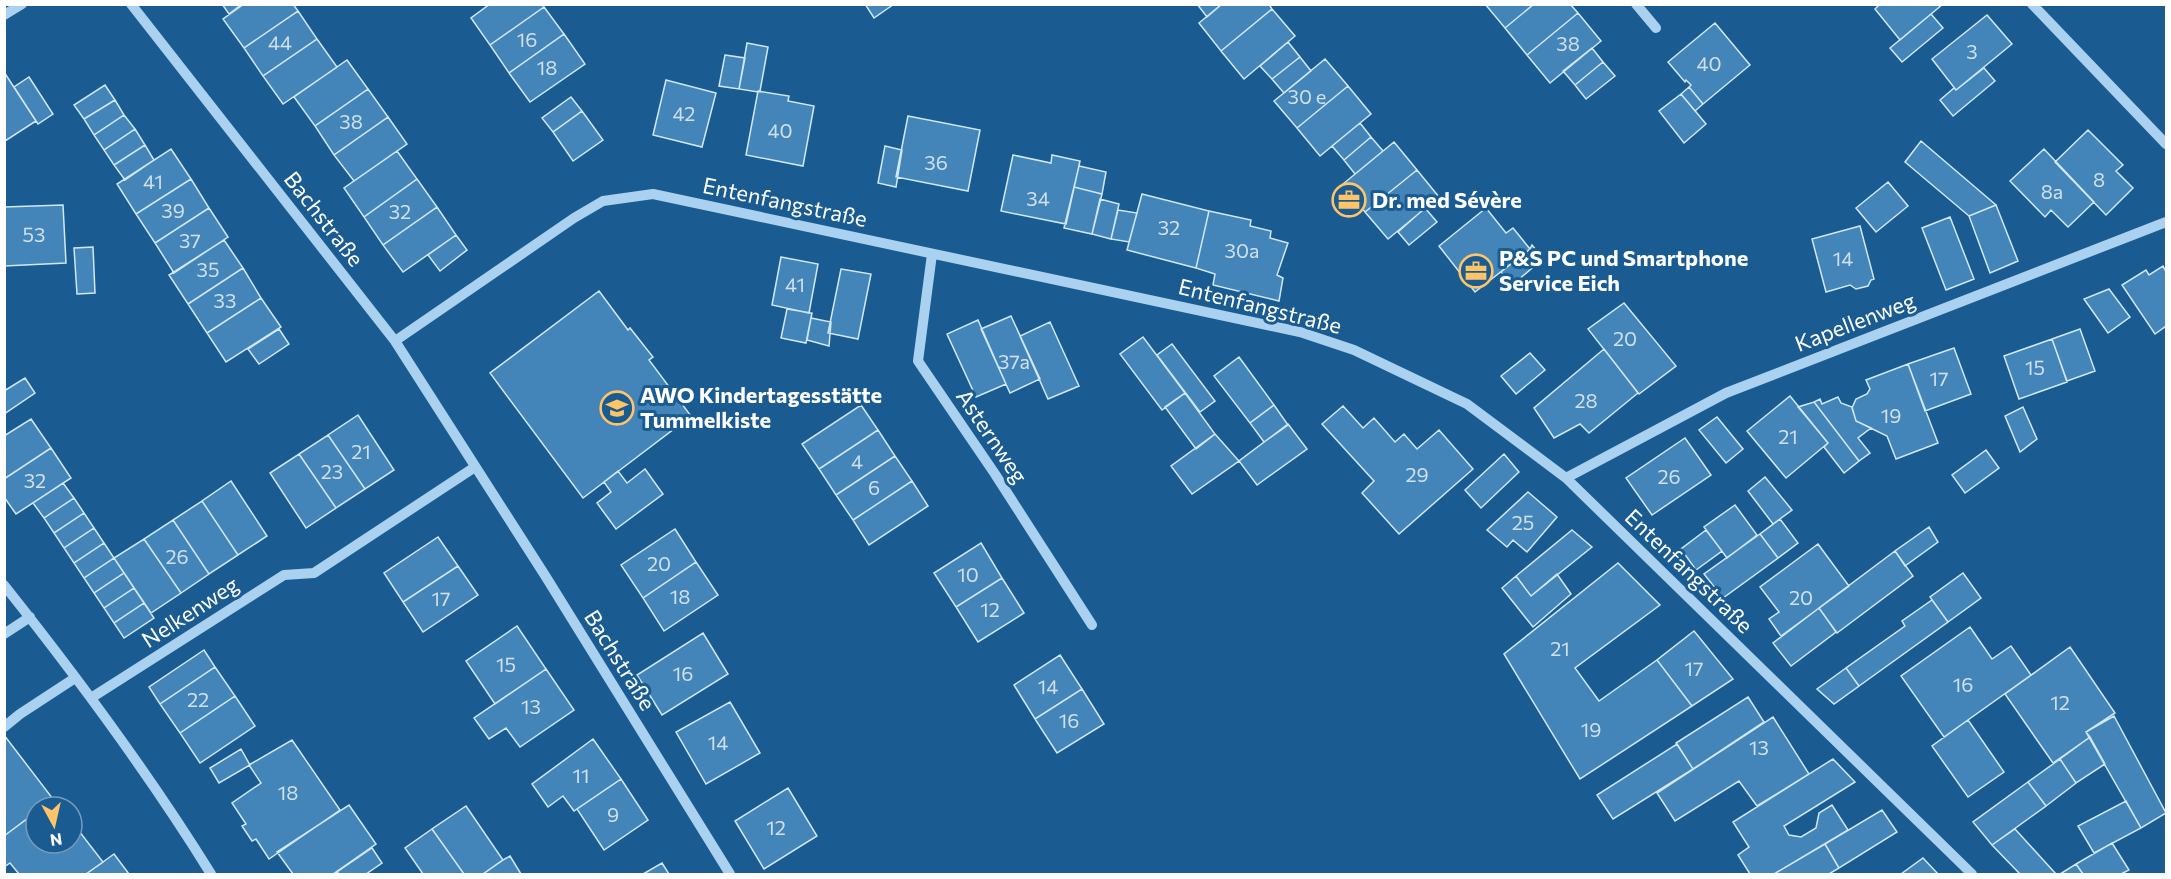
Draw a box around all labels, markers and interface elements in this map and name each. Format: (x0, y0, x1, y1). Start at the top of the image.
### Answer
house number: 16 (517, 27, 537, 51)
house number: 44 (268, 30, 292, 54)
house number: 38 (1556, 31, 1580, 55)
house number: 3 (1966, 39, 1978, 63)
house number: 40 (1696, 51, 1722, 75)
house number: 18 (537, 55, 557, 79)
house number: 30 e (1288, 84, 1326, 108)
house number: 42 (673, 101, 695, 125)
house number: 38 (339, 109, 363, 133)
house number: 40 (767, 118, 793, 142)
house number: 36 (924, 150, 948, 174)
street label: Bachstraße (279, 166, 370, 272)
house number: 8 (2093, 167, 2105, 191)
house number: 41 (143, 169, 163, 193)
street label: Entenfangstraße (701, 171, 870, 232)
house number: 8a (2041, 179, 2063, 203)
office icon: Dr. med Sévère (1331, 182, 1367, 218)
house number: 34 (1026, 186, 1050, 210)
place label: Dr. med Sévère (1372, 186, 1522, 213)
house number: 39 (161, 198, 185, 222)
house number: 32 (389, 199, 411, 223)
house number: 32 (1158, 215, 1180, 239)
house number: 53 (23, 222, 45, 246)
house number: 37 (179, 228, 201, 252)
house number: 30a (1225, 238, 1259, 262)
place label: P&S PC und Smartphone Service Eich (1499, 244, 1748, 296)
house number: 14 (1833, 246, 1853, 270)
office icon: P&S PC und Smartphone Service Eich (1458, 253, 1494, 289)
house number: 35 (197, 257, 219, 281)
house number: 41 (785, 272, 805, 296)
street label: Entenfangstraße (1176, 272, 1345, 339)
street label: Kapellenweg (1791, 286, 1919, 357)
house number: 33 (214, 288, 236, 312)
house number: 20 (1613, 326, 1637, 350)
house number: 37a (998, 349, 1030, 373)
house number: 15 (2025, 355, 2045, 379)
house number: 17 (1929, 366, 1949, 390)
place label: AWO Kindertagesstätte Tummelkiste (640, 381, 882, 433)
street label: Asternweg (951, 384, 1034, 488)
house number: 28 (1574, 388, 1598, 412)
school or university icon: AWO Kindertagesstätte Tummelkiste (599, 390, 635, 426)
house number: 19 (1881, 403, 1901, 427)
house number: 21 (1778, 424, 1798, 448)
house number: 21 (351, 439, 371, 463)
house number: 4 (851, 449, 863, 473)
house number: 23 (321, 459, 343, 483)
house number: 29 (1405, 462, 1429, 486)
house number: 26 (1657, 464, 1681, 488)
house number: 32 (24, 468, 46, 492)
house number: 6 (868, 475, 880, 499)
street label: Entenfangstraße (1620, 503, 1759, 638)
house number: 25 (1512, 510, 1534, 534)
house number: 26 (165, 544, 189, 568)
house number: 20 (647, 551, 671, 575)
house number: 10 (957, 562, 979, 586)
street label: Nelkenweg (136, 570, 243, 653)
house number: 18 (670, 584, 690, 608)
house number: 20 (1789, 585, 1813, 609)
house number: 17 (431, 586, 451, 610)
house number: 12 (980, 597, 1000, 621)
street label: Bachstraße (579, 605, 662, 715)
house number: 21 (1550, 636, 1570, 660)
house number: 15 (496, 652, 516, 676)
house number: 17 (1684, 656, 1704, 680)
house number: 16 (673, 661, 693, 685)
house number: 16 (1953, 672, 1973, 696)
house number: 14 (1038, 674, 1058, 698)
house number: 22 (187, 687, 209, 711)
house number: 12 (2050, 690, 2070, 714)
house number: 13 (521, 694, 541, 718)
house number: 16 (1059, 708, 1079, 732)
house number: 19 (1581, 717, 1601, 741)
house number: 14 (708, 730, 728, 754)
house number: 13 (1749, 735, 1769, 759)
house number: 11 (572, 763, 590, 787)
house number: 18 (278, 780, 298, 804)
north arrow (24, 795, 84, 855)
house number: 9 (607, 802, 619, 826)
house number: 12 (766, 815, 786, 839)
text: N (49, 830, 63, 851)

